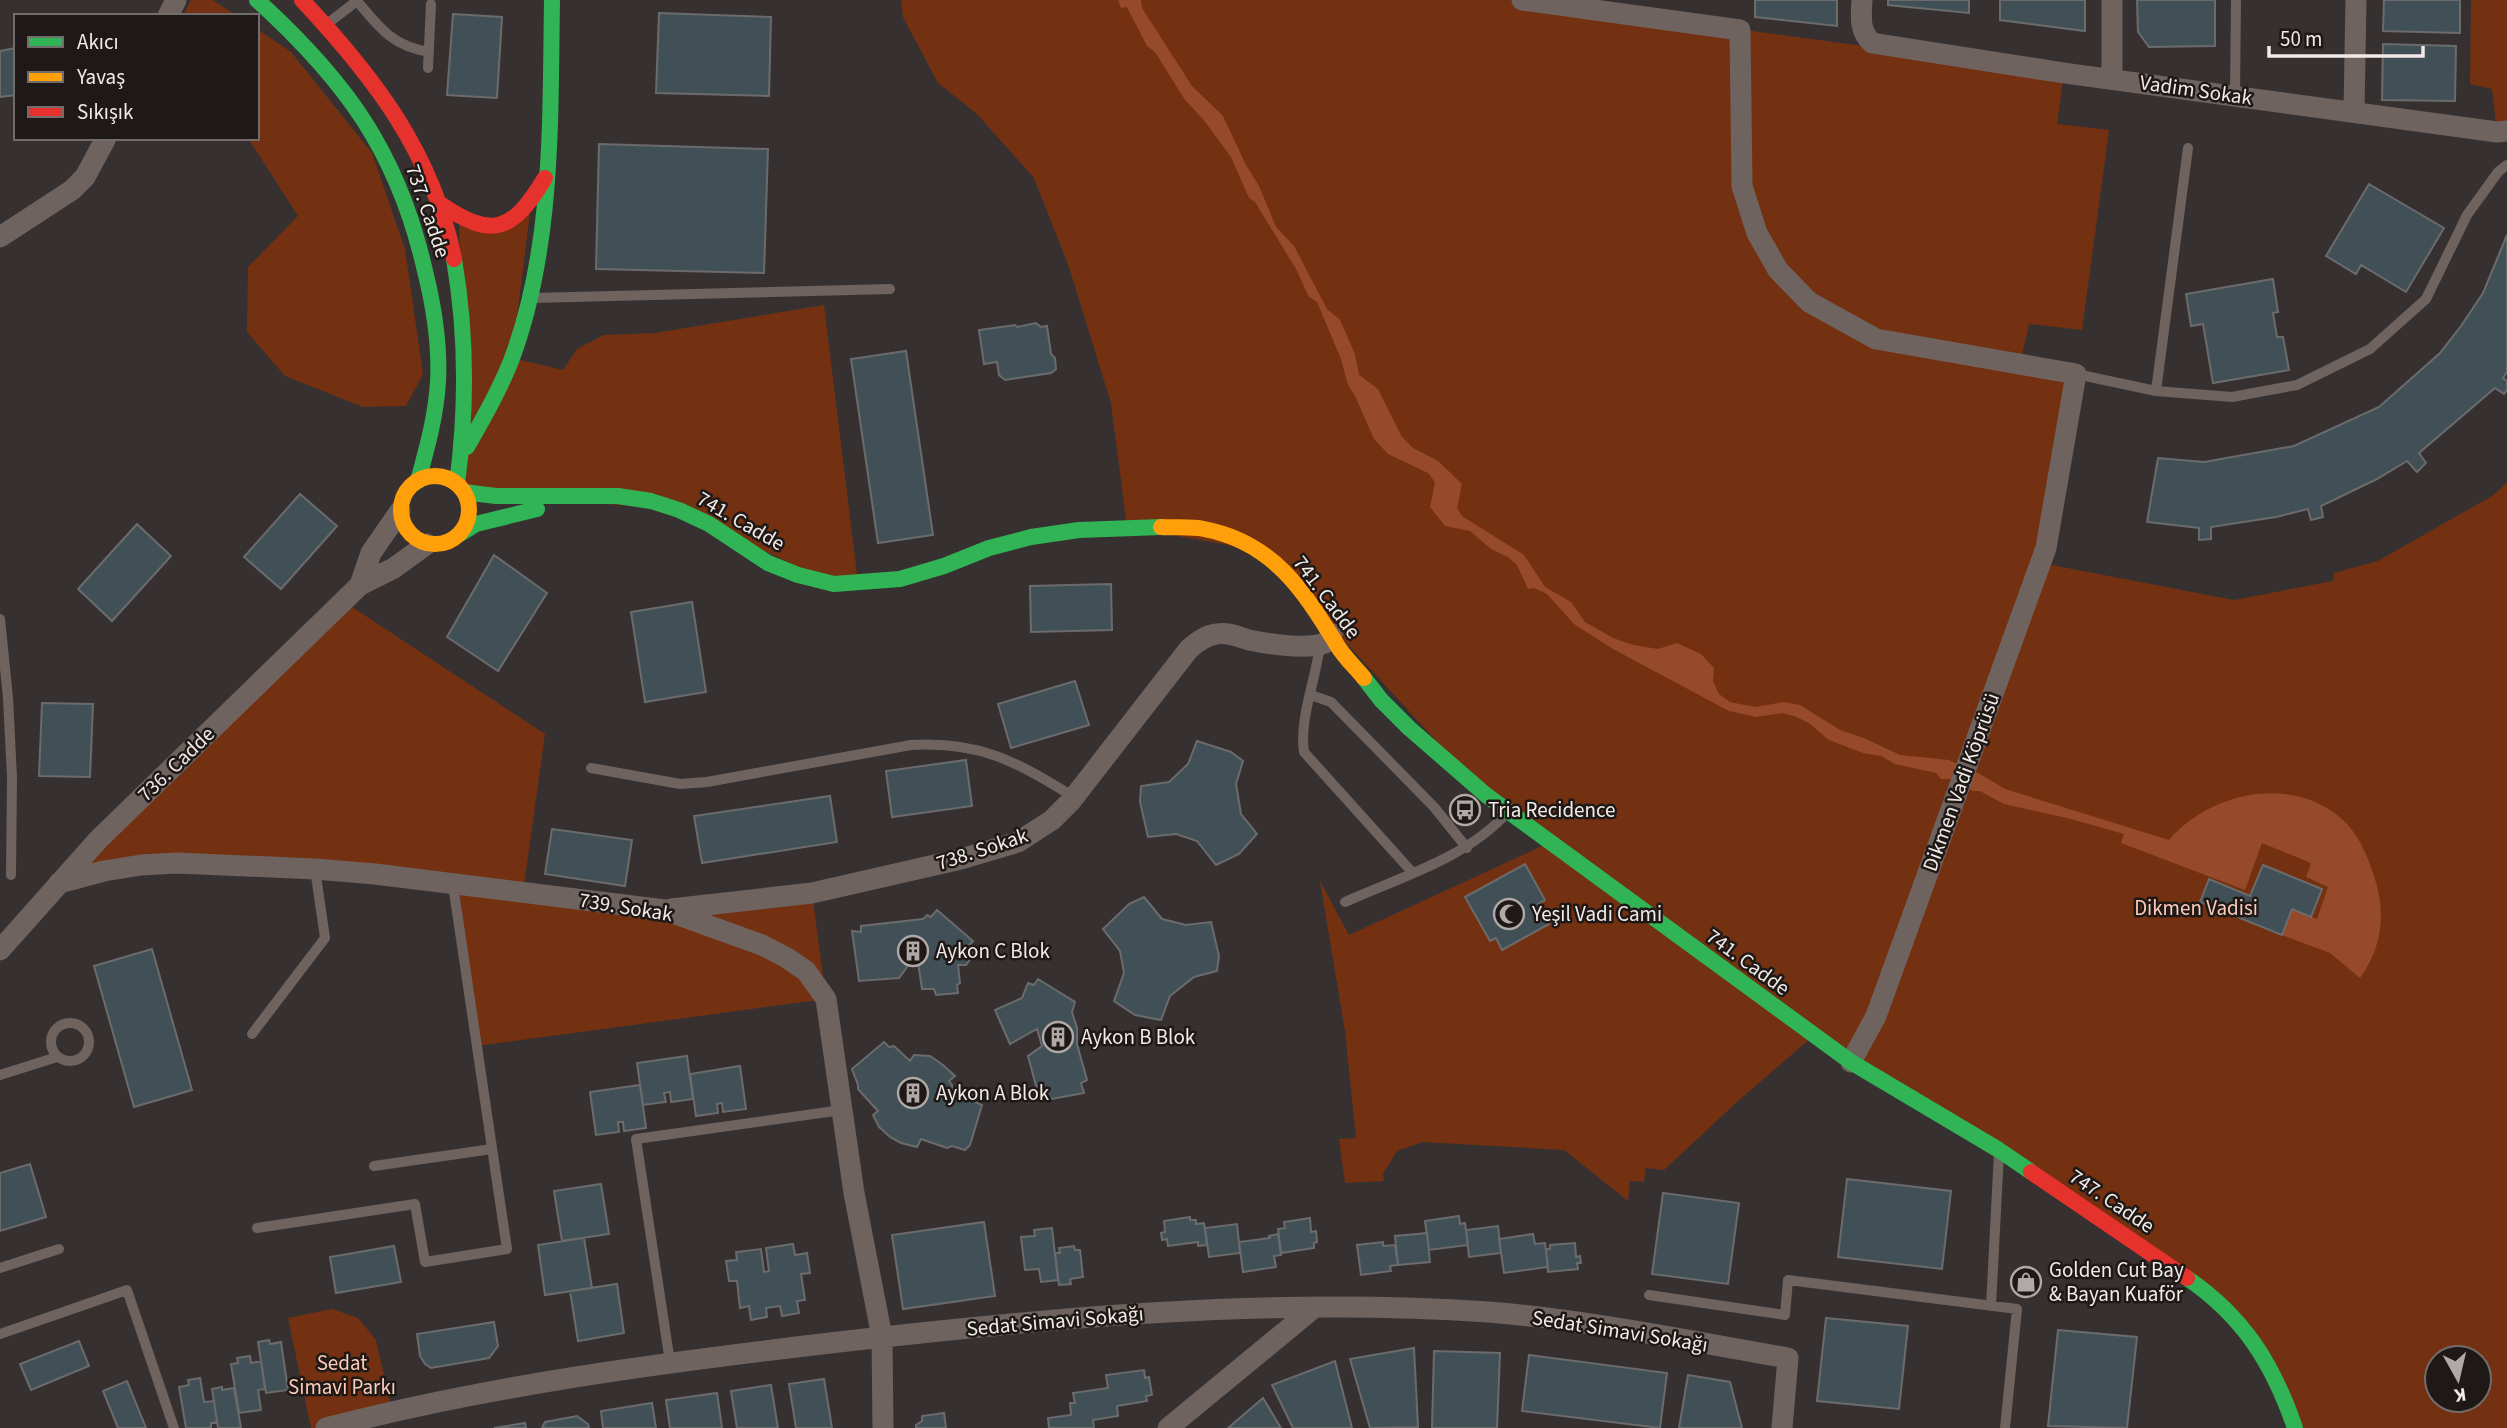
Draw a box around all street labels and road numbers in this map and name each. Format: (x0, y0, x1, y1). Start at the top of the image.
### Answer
street label: Vadim Sokak (2138, 67, 2255, 113)
street label: 737. Cadde (398, 160, 458, 262)
street label: 741. Cadde (691, 484, 791, 558)
street label: 741. Cadde (1286, 549, 1368, 645)
street label: Dikmen Vadi Köprüsü (1915, 689, 2007, 875)
street label: 736. Cadde (131, 720, 221, 808)
street label: 738. Sokak (932, 820, 1032, 878)
street label: 739. Sokak (577, 885, 676, 929)
street label: 741. Cadde (1700, 921, 1796, 1003)
street label: 747. Cadde (2063, 1161, 2161, 1241)
street label: Sedat Simavi Sokağı (965, 1298, 1145, 1344)
street label: Sedat Simavi Sokağı (1530, 1302, 1710, 1360)

